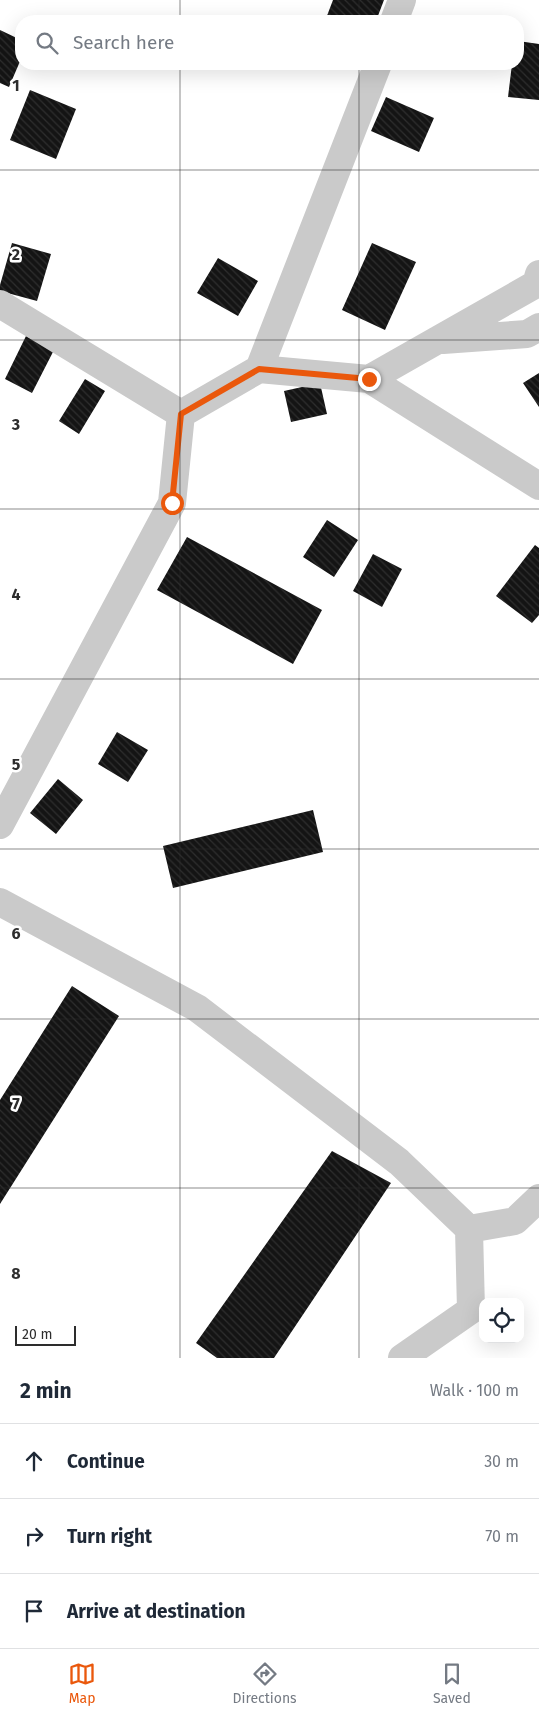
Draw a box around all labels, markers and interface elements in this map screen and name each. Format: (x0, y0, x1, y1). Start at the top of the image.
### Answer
search box (15, 15, 524, 70)
icon: search (33, 29, 61, 57)
text: Search here (73, 31, 174, 54)
text: 1 (12, 76, 20, 95)
text: 2 (12, 245, 20, 264)
route end (358, 368, 381, 391)
text: 3 (11, 415, 20, 434)
route start (161, 492, 184, 515)
text: 4 (11, 585, 21, 604)
text: 5 (12, 755, 21, 774)
text: 6 (11, 924, 21, 943)
text: 7 (12, 1094, 20, 1113)
text: 8 (11, 1264, 21, 1283)
map controls (479, 1298, 524, 1343)
button: locate (479, 1298, 524, 1343)
scale bar (15, 1323, 76, 1346)
text: 20 m (22, 1326, 52, 1343)
text: 2 min (20, 1378, 72, 1404)
text: Walk · 100 m (430, 1381, 519, 1400)
icon: ahead (20, 1447, 48, 1475)
text: Continue (67, 1450, 145, 1473)
text: 30 m (484, 1452, 519, 1471)
icon: right (20, 1522, 48, 1550)
text: Turn right (67, 1525, 152, 1548)
text: 70 m (485, 1527, 519, 1546)
icon: arrive (20, 1597, 48, 1625)
text: Arrive at destination (67, 1600, 246, 1623)
tab: Map (68, 1660, 96, 1707)
tab: Directions (232, 1660, 297, 1707)
tab: Saved (433, 1660, 471, 1707)

